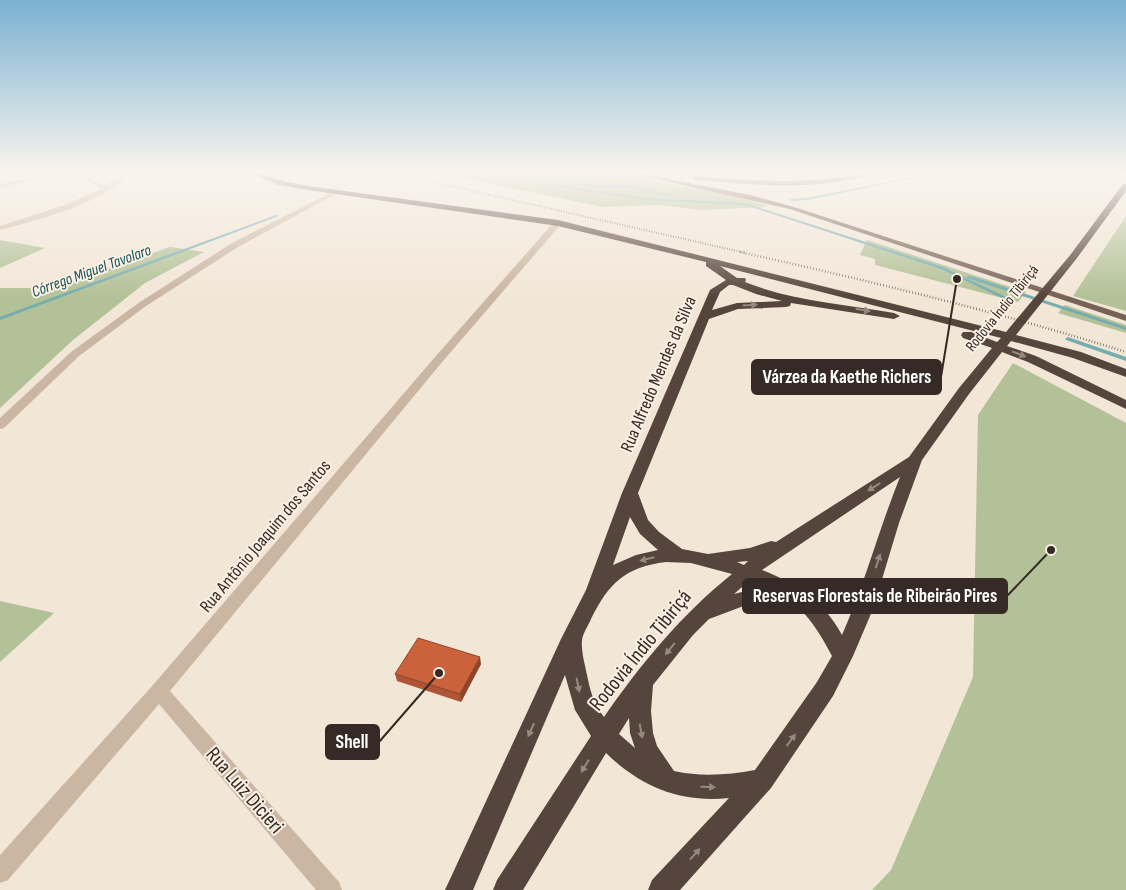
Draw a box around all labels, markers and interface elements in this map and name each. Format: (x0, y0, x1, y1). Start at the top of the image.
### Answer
water label: Córrego Miguel Tavolaro (29, 241, 154, 302)
street label: Rodovia Índio Tibiriçá (962, 261, 1043, 355)
street label: Rua Alfredo Mendes da Silva (616, 293, 701, 455)
one-way arrow (742, 301, 758, 309)
one-way arrow (855, 307, 871, 315)
one-way arrow (1012, 350, 1026, 358)
callout: Várzea da Kaethe Richers (752, 360, 941, 394)
text: Várzea da Kaethe Richers (763, 366, 931, 389)
street label: Rua Antônio Joaquim dos Santos (195, 456, 335, 617)
one-way arrow (868, 482, 881, 492)
one-way arrow (874, 553, 882, 568)
one-way arrow (640, 556, 655, 564)
callout: Reservas Florestais de Ribeirão Pires (743, 579, 1007, 613)
street label: Rodovia Índio Tibiriçá (584, 585, 697, 716)
text: Reservas Florestais de Ribeirão Pires (753, 585, 997, 608)
one-way arrow (664, 643, 675, 656)
one-way arrow (574, 678, 582, 694)
one-way arrow (526, 723, 534, 737)
one-way arrow (638, 723, 646, 739)
callout: Shell (326, 725, 379, 759)
text: Shell (336, 731, 368, 754)
one-way arrow (786, 733, 796, 747)
street label: Rua Luiz Dicieri (200, 742, 289, 839)
one-way arrow (580, 759, 590, 773)
one-way arrow (700, 783, 716, 791)
one-way arrow (689, 849, 701, 861)

